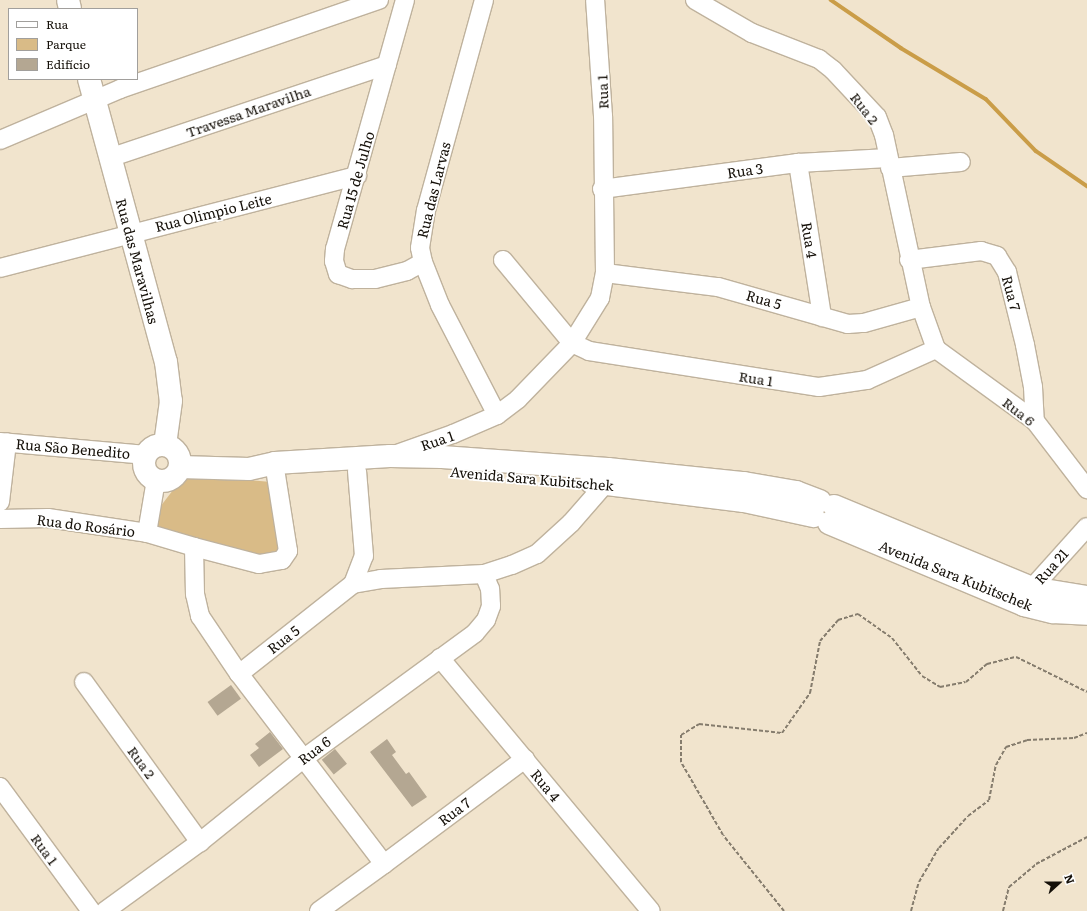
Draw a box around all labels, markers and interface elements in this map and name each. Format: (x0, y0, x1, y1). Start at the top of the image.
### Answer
legend (8, 8, 138, 80)
text: Rua (46, 15, 68, 33)
text: Parque (46, 35, 86, 53)
text: Edifício (46, 55, 90, 73)
street label: Rua 1 (593, 74, 611, 110)
street label: Travessa Maravilha (183, 82, 313, 140)
street label: Rua 2 (847, 89, 883, 127)
street label: Rua 15 de Julho (333, 129, 377, 231)
street label: Rua das Larvas (413, 140, 453, 240)
street label: Rua 3 (726, 159, 764, 181)
street label: Rua Olimpio Leite (153, 189, 273, 235)
street label: Rua das Maravilhas (113, 196, 163, 326)
street label: Rua 4 (799, 221, 821, 259)
street label: Rua 7 (999, 274, 1025, 312)
street label: Rua 5 (744, 286, 784, 312)
street label: Rua 1 (738, 367, 774, 389)
street label: Rua 6 (1000, 393, 1038, 429)
street label: Rua 1 (418, 426, 456, 454)
street label: Rua São Benedito (15, 435, 131, 461)
street label: Avenida Sara Kubitschek (449, 462, 615, 494)
street label: Rua do Rosário (36, 511, 136, 539)
street label: Avenida Sara Kubitschek (877, 536, 1035, 614)
street label: Rua 21 (1031, 545, 1071, 587)
street label: Rua 5 (264, 621, 302, 657)
street label: Rua 6 (294, 732, 334, 768)
street label: Rua 2 (125, 743, 159, 781)
street label: Rua 4 (528, 766, 564, 804)
street label: Rua 7 (435, 794, 473, 828)
street label: Rua 1 (28, 830, 62, 868)
north arrow (1039, 863, 1079, 903)
text: N (1061, 872, 1079, 886)

